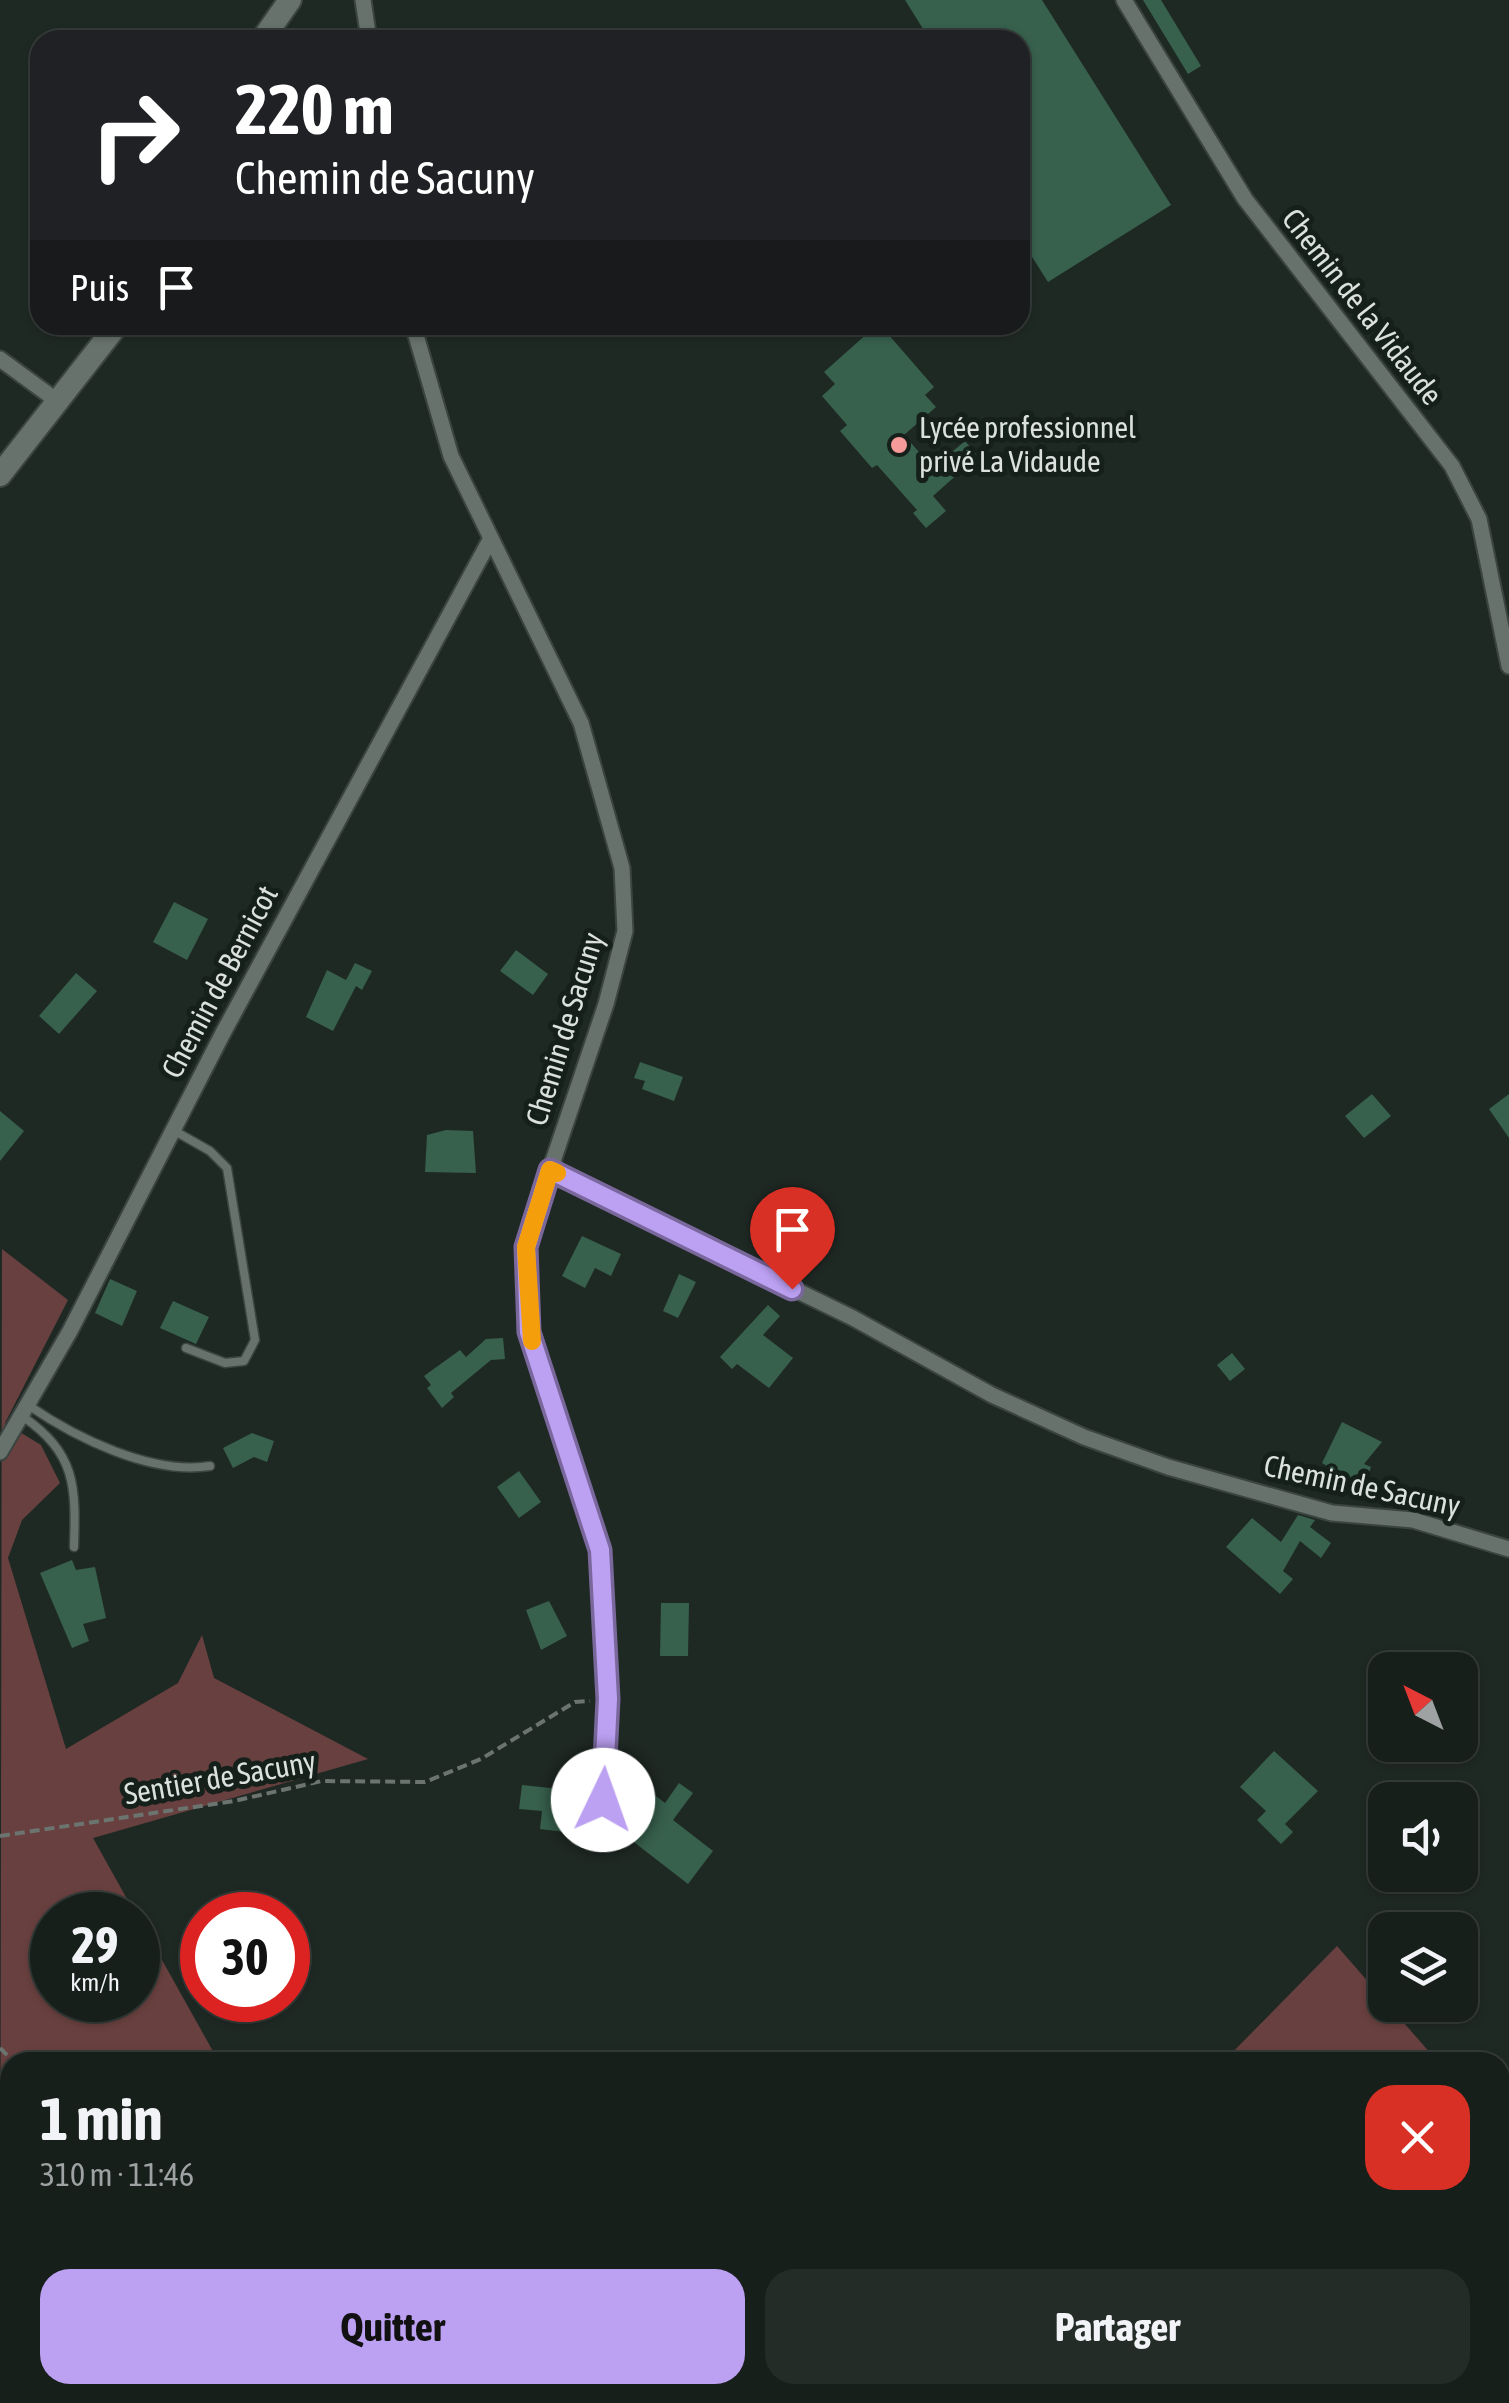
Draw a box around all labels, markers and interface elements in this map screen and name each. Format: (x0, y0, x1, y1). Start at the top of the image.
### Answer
text: 220 m (235, 69, 394, 149)
icon: right (70, 70, 200, 200)
text: Chemin de Sacuny (235, 152, 535, 204)
street label: Chemin de la Vidaude (1276, 202, 1450, 411)
icon: arrive (149, 260, 204, 315)
text: Puis (70, 266, 129, 309)
place label: Lycée professionnel privé La Vidaude (919, 410, 1136, 478)
marker: Lycée professionnel privé La Vidaude (888, 434, 910, 456)
street label: Chemin de Bernicot (154, 880, 284, 1083)
street label: Chemin de Sacuny (519, 928, 610, 1129)
pin (750, 1187, 835, 1290)
icon: arrive (765, 1202, 820, 1257)
street label: Chemin de Sacuny (1261, 1448, 1463, 1522)
north arrow (1368, 1652, 1478, 1762)
map controls (1368, 1652, 1478, 2022)
street label: Sentier de Sacuny (121, 1743, 318, 1811)
position arrow (551, 1748, 655, 1852)
button: sound (1368, 1782, 1478, 1892)
speed limit sign: 30 (180, 1892, 310, 2022)
button: layers (1368, 1912, 1478, 2022)
text: 29 (71, 1916, 118, 1974)
text: km/h (70, 1968, 120, 1996)
text: 1 min (40, 2084, 163, 2153)
button: close (1365, 2085, 1470, 2190)
text: 310 m · 11:46 (40, 2156, 194, 2193)
button: Quitter (40, 2269, 745, 2384)
button: Partager (765, 2269, 1470, 2384)

